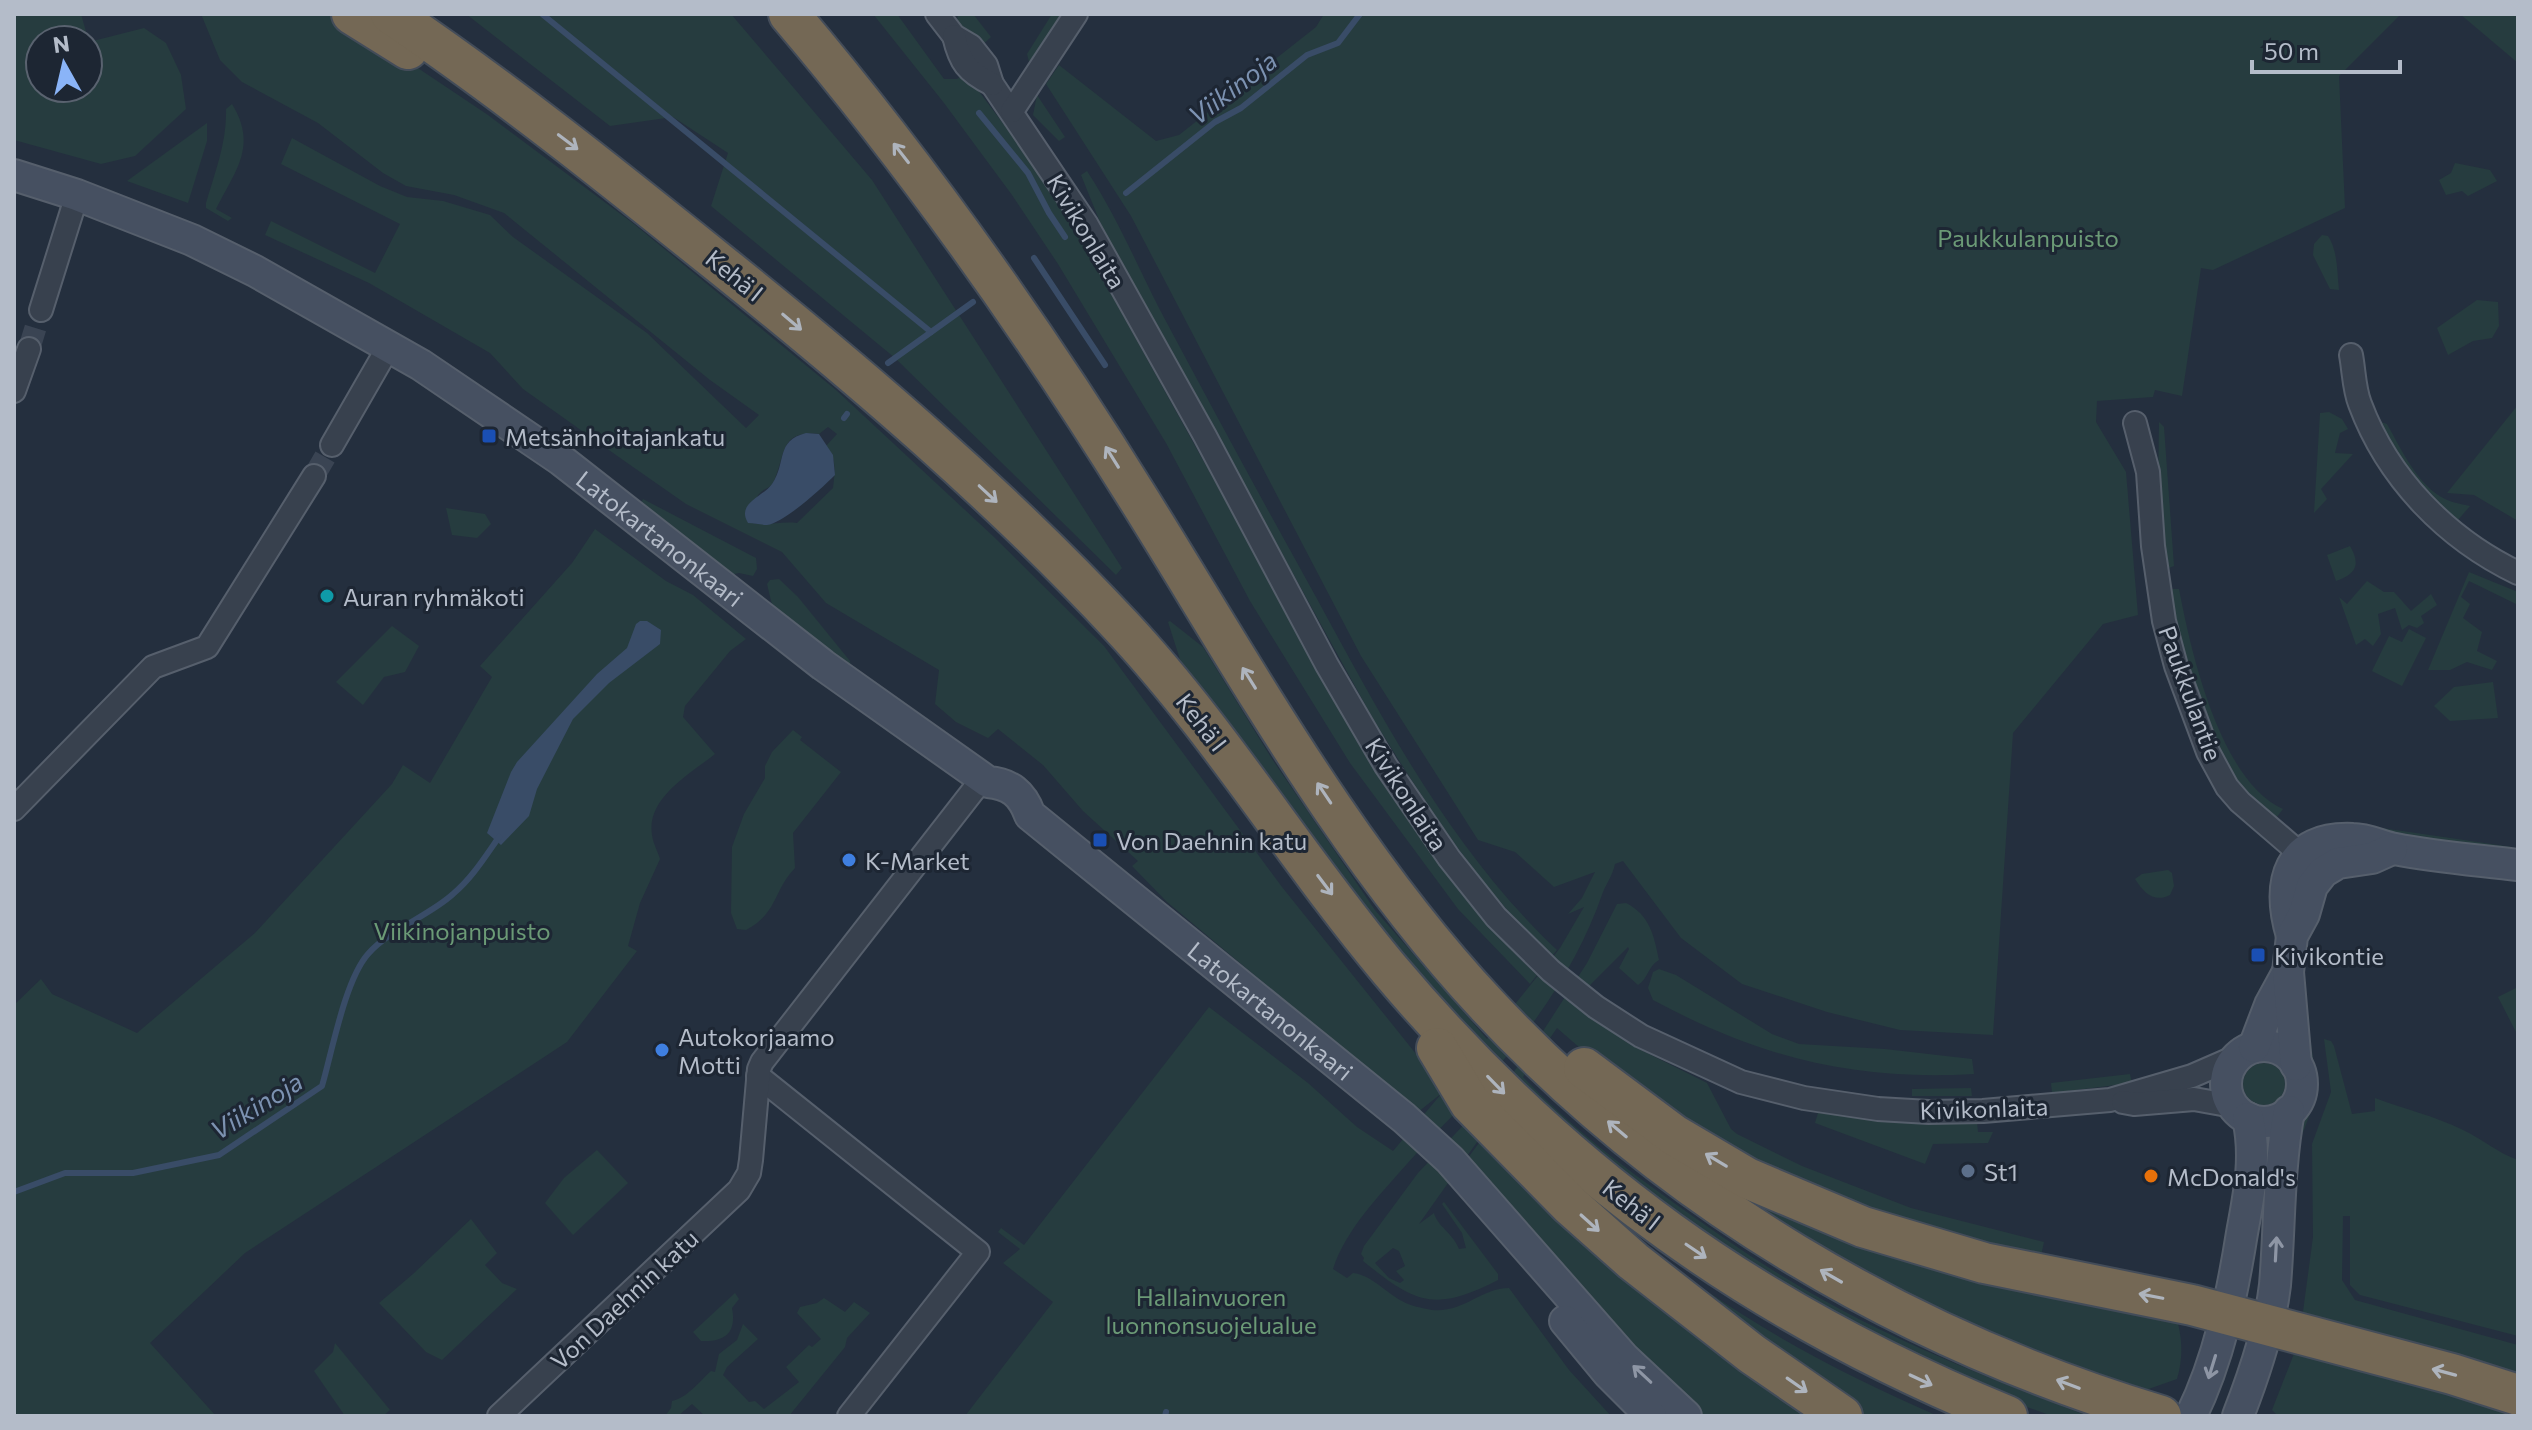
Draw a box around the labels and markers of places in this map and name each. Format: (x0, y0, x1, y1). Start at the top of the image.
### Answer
place label: Metsänhoitajankatu (505, 422, 725, 451)
marker: Metsänhoitajankatu (480, 427, 498, 445)
place label: Auran ryhmäkoti (343, 582, 525, 611)
marker: Auran ryhmäkoti (318, 587, 336, 605)
place label: Von Daehnin katu (1116, 826, 1307, 855)
marker: Von Daehnin katu (1091, 831, 1109, 849)
place label: K-Market (865, 846, 970, 875)
marker: K-Market (840, 851, 858, 869)
place label: Kivikontie (2274, 941, 2384, 970)
marker: Kivikontie (2249, 946, 2267, 964)
place label: Autokorjaamo Motti (678, 1022, 835, 1079)
marker: Autokorjaamo Motti (653, 1041, 671, 1059)
place label: St1 (1984, 1157, 2018, 1186)
marker: St1 (1959, 1162, 1977, 1180)
place label: McDonald's (2167, 1162, 2296, 1191)
marker: McDonald's (2142, 1167, 2160, 1185)

